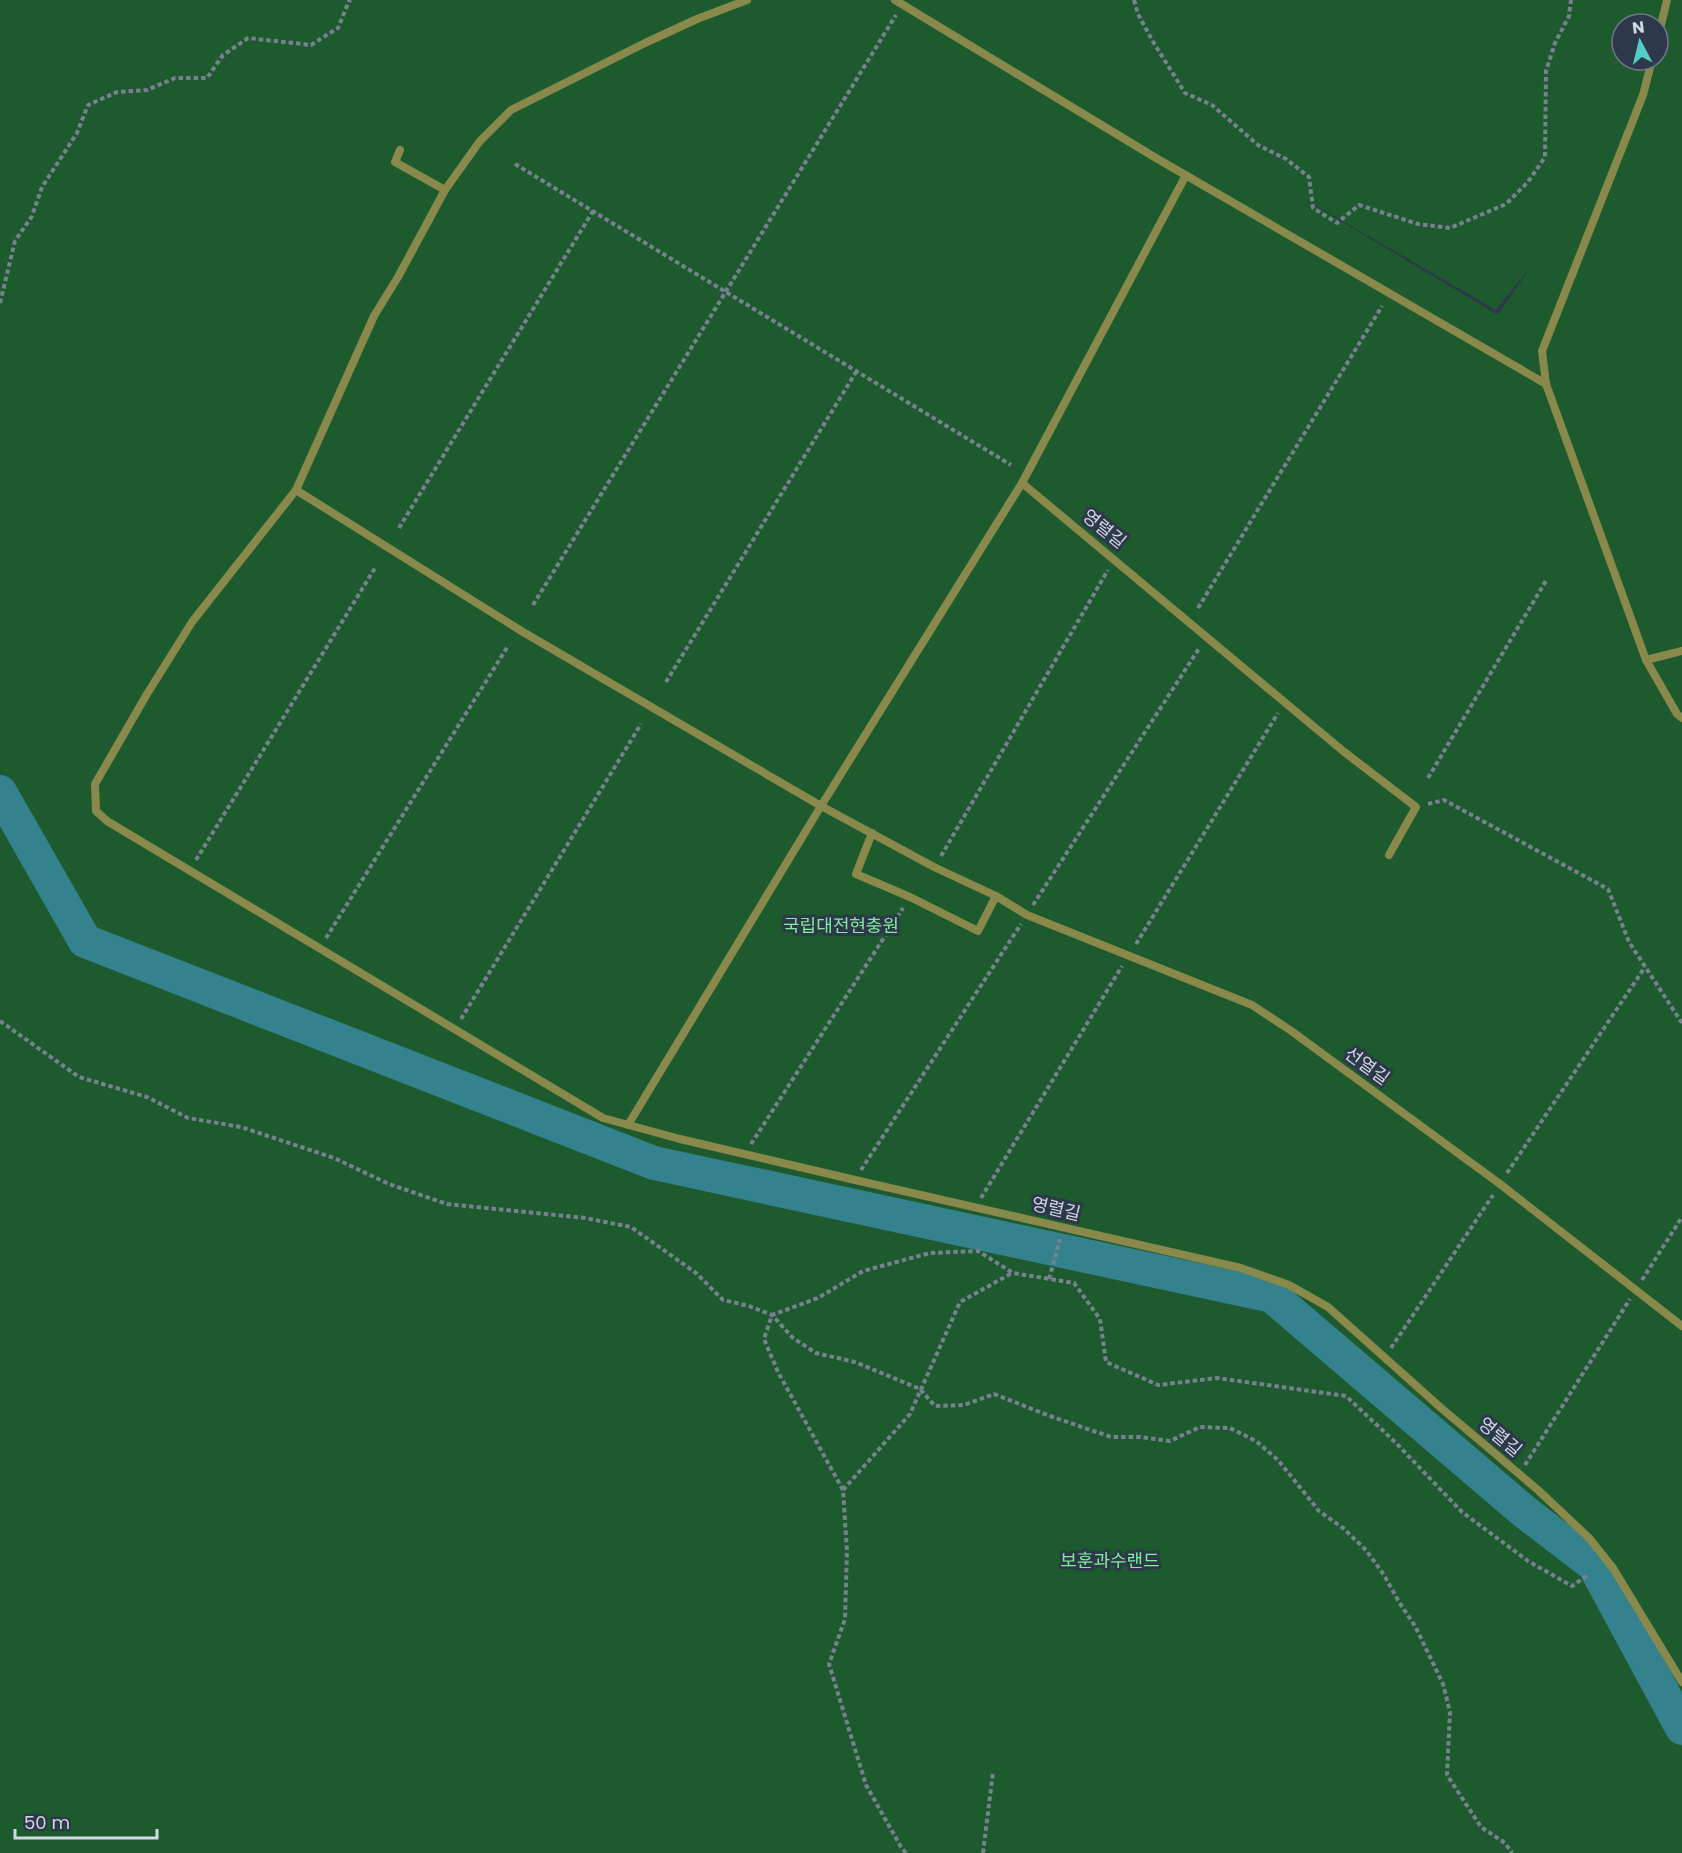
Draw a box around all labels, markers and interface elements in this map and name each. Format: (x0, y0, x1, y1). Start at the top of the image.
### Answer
north arrow (1610, 12, 1670, 72)
text: N (1631, 15, 1646, 40)
street label: 영렬길 (1077, 503, 1131, 554)
park label: 국립대전현충원 (783, 913, 899, 938)
street label: 선열길 (1340, 1041, 1395, 1090)
street label: 영렬길 (1029, 1191, 1083, 1226)
street label: 영렬길 (1473, 1411, 1527, 1462)
park label: 보훈과수랜드 (1060, 1548, 1160, 1573)
scale bar (15, 1802, 158, 1840)
text: 50 m (24, 1810, 70, 1835)

